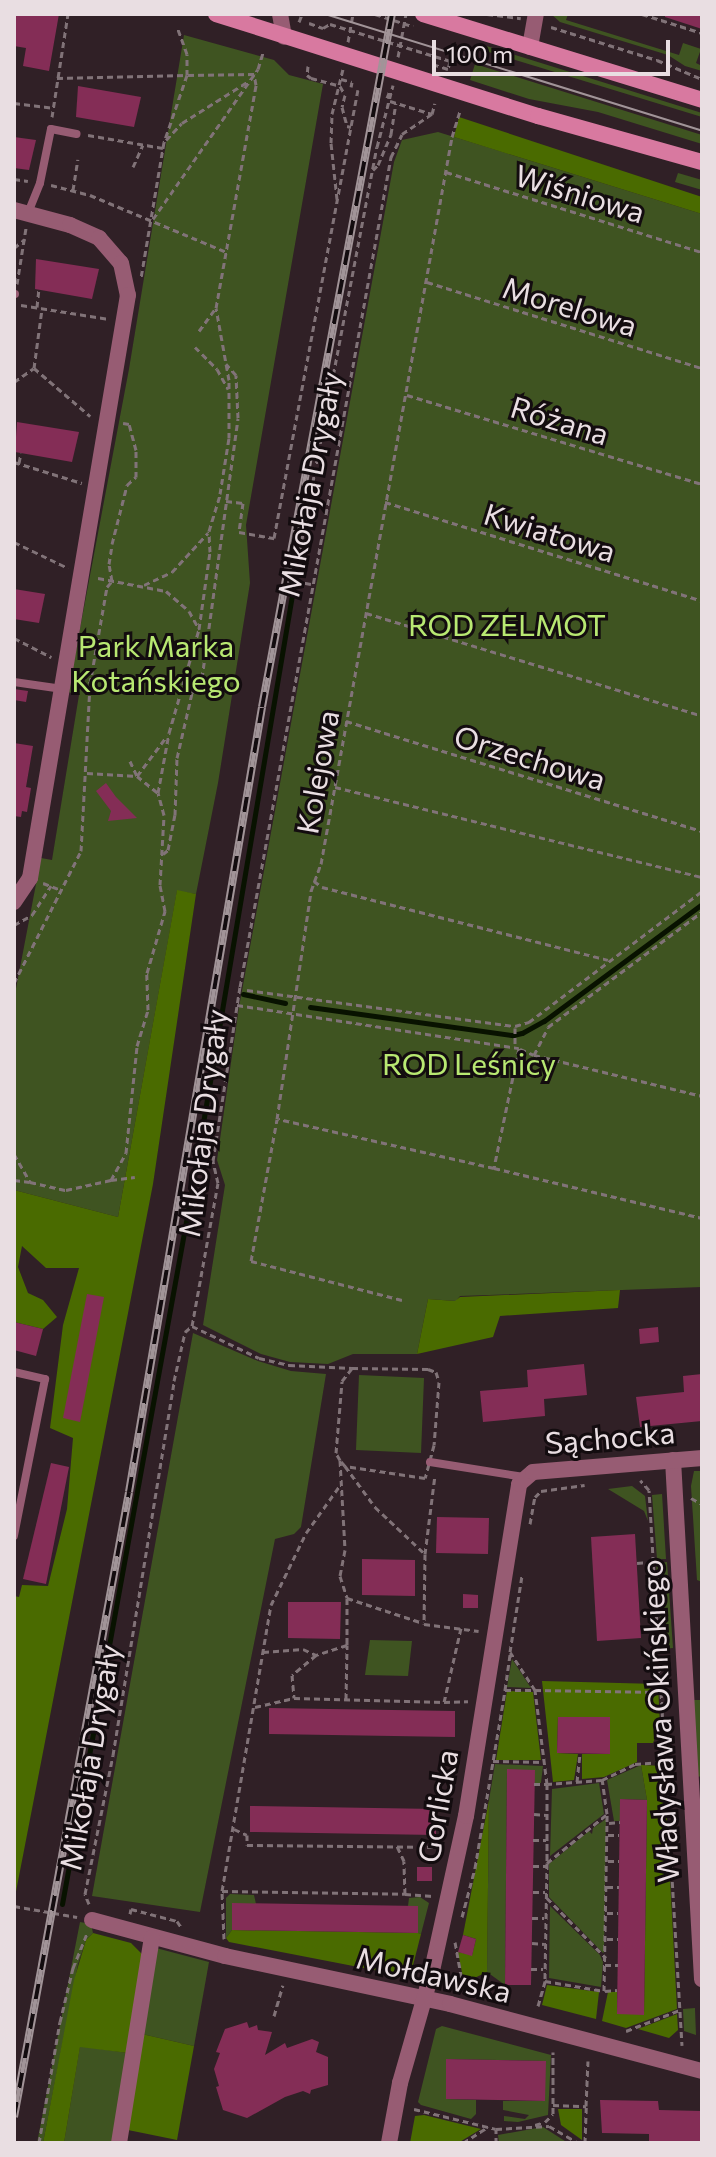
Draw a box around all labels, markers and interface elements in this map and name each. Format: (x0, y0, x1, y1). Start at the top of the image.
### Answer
scale bar (436, 24, 674, 74)
text: 100 m (446, 39, 513, 68)
street label: Wiśniowa (511, 156, 649, 230)
street label: Morelowa (499, 269, 641, 343)
street label: Mikołaja Drygały (269, 368, 349, 600)
street label: Różana (507, 388, 613, 452)
street label: Kwiatowa (480, 495, 620, 569)
park label: ROD ZELMOT (408, 606, 606, 642)
park label: Park Marka Kotańskiego (71, 627, 241, 698)
street label: Kolejowa (288, 707, 346, 837)
street label: Orzechowa (450, 717, 610, 797)
street label: Mikołaja Drygały (170, 1007, 234, 1239)
park label: ROD Leśnicy (382, 1045, 556, 1081)
street label: Sąchocka (544, 1413, 676, 1461)
street label: Władysława Okińskiego (633, 1558, 685, 1884)
street label: Mikołaja Drygały (51, 1641, 127, 1873)
street label: Gorlicka (409, 1747, 465, 1865)
street label: Mołdawska (353, 1939, 515, 2009)

